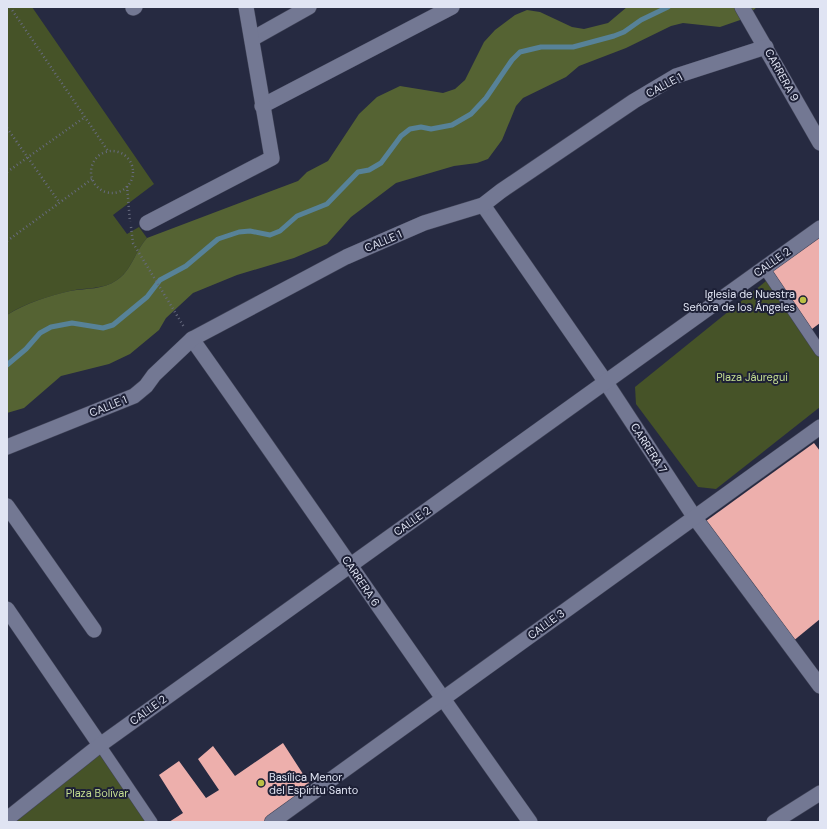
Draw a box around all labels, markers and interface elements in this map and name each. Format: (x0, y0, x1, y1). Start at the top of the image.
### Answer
street label: CARRERA 9 (762, 46, 802, 104)
street label: CALLE 1 (643, 70, 685, 100)
street label: CALLE 1 (362, 227, 404, 255)
street label: CALLE 2 (751, 244, 793, 280)
place label: Iglesia de Nuestra Señora de los Ángeles (683, 287, 795, 314)
marker: Iglesia de Nuestra Señora de los Ángeles (798, 295, 808, 305)
park label: Plaza Jáuregui (716, 370, 788, 384)
street label: CALLE 1 (87, 392, 129, 420)
street label: CARRERA 7 (628, 420, 670, 476)
street label: CALLE 2 (391, 503, 433, 539)
street label: CARRERA 6 (339, 553, 383, 609)
street label: CALLE 3 (525, 606, 567, 642)
street label: CALLE 2 (127, 692, 169, 728)
place label: Basílica Menor del Espíritu Santo (269, 770, 358, 797)
marker: Basílica Menor del Espíritu Santo (256, 778, 266, 788)
park label: Plaza Bolívar (66, 786, 128, 800)

